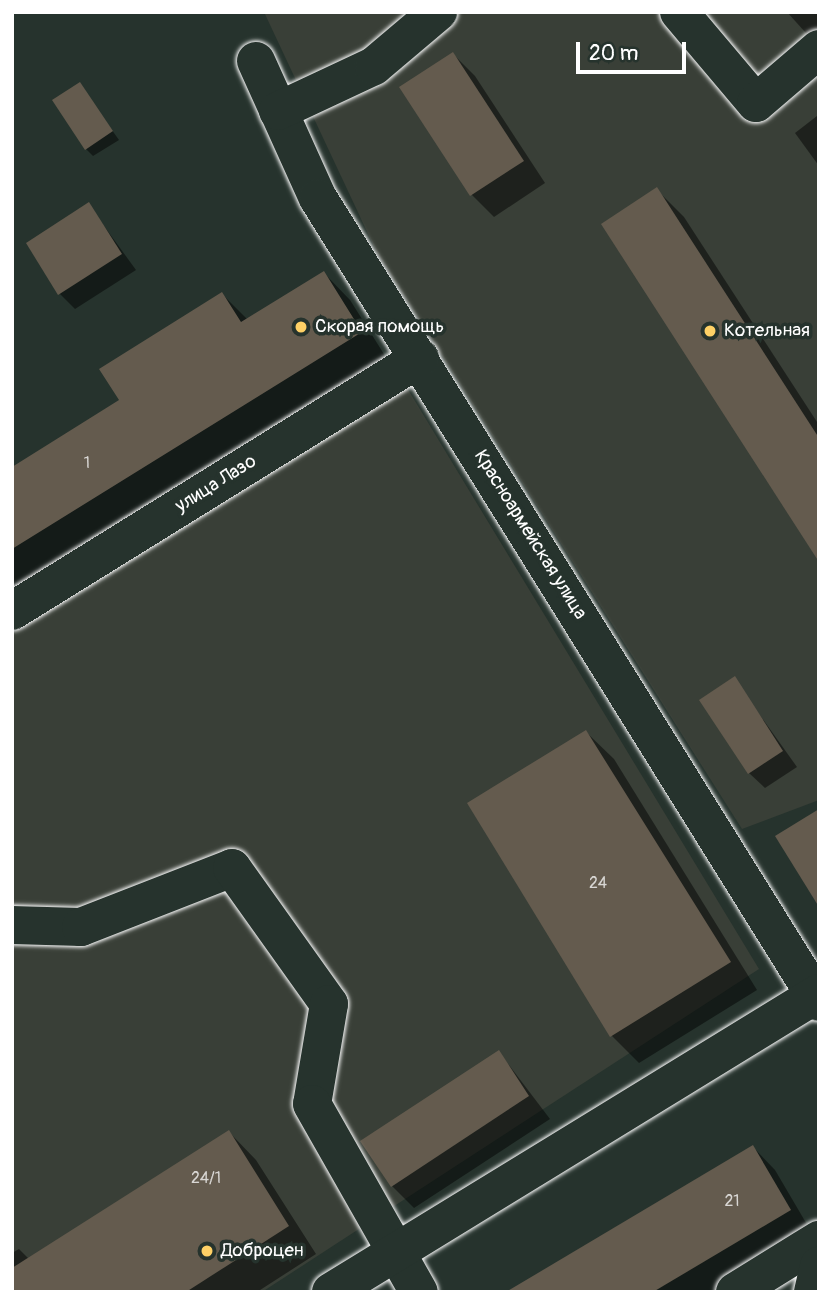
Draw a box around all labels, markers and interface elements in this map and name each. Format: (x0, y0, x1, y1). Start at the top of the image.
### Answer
scale bar (579, 28, 689, 72)
text: 20 m (589, 40, 638, 67)
place label: Скорая помощь (315, 316, 444, 338)
marker: Скорая помощь (293, 319, 309, 335)
place label: Котельная (724, 320, 810, 342)
marker: Котельная (702, 323, 718, 339)
street label: Красноармейская улица (469, 446, 591, 624)
street label: улица Лазо (171, 450, 261, 518)
house number: 1 (84, 453, 90, 473)
house number: 24 (589, 873, 607, 893)
house number: 24/1 (191, 1168, 221, 1188)
house number: 21 (724, 1191, 740, 1211)
place label: Доброцен (221, 1240, 303, 1262)
marker: Доброцен (199, 1243, 215, 1259)

